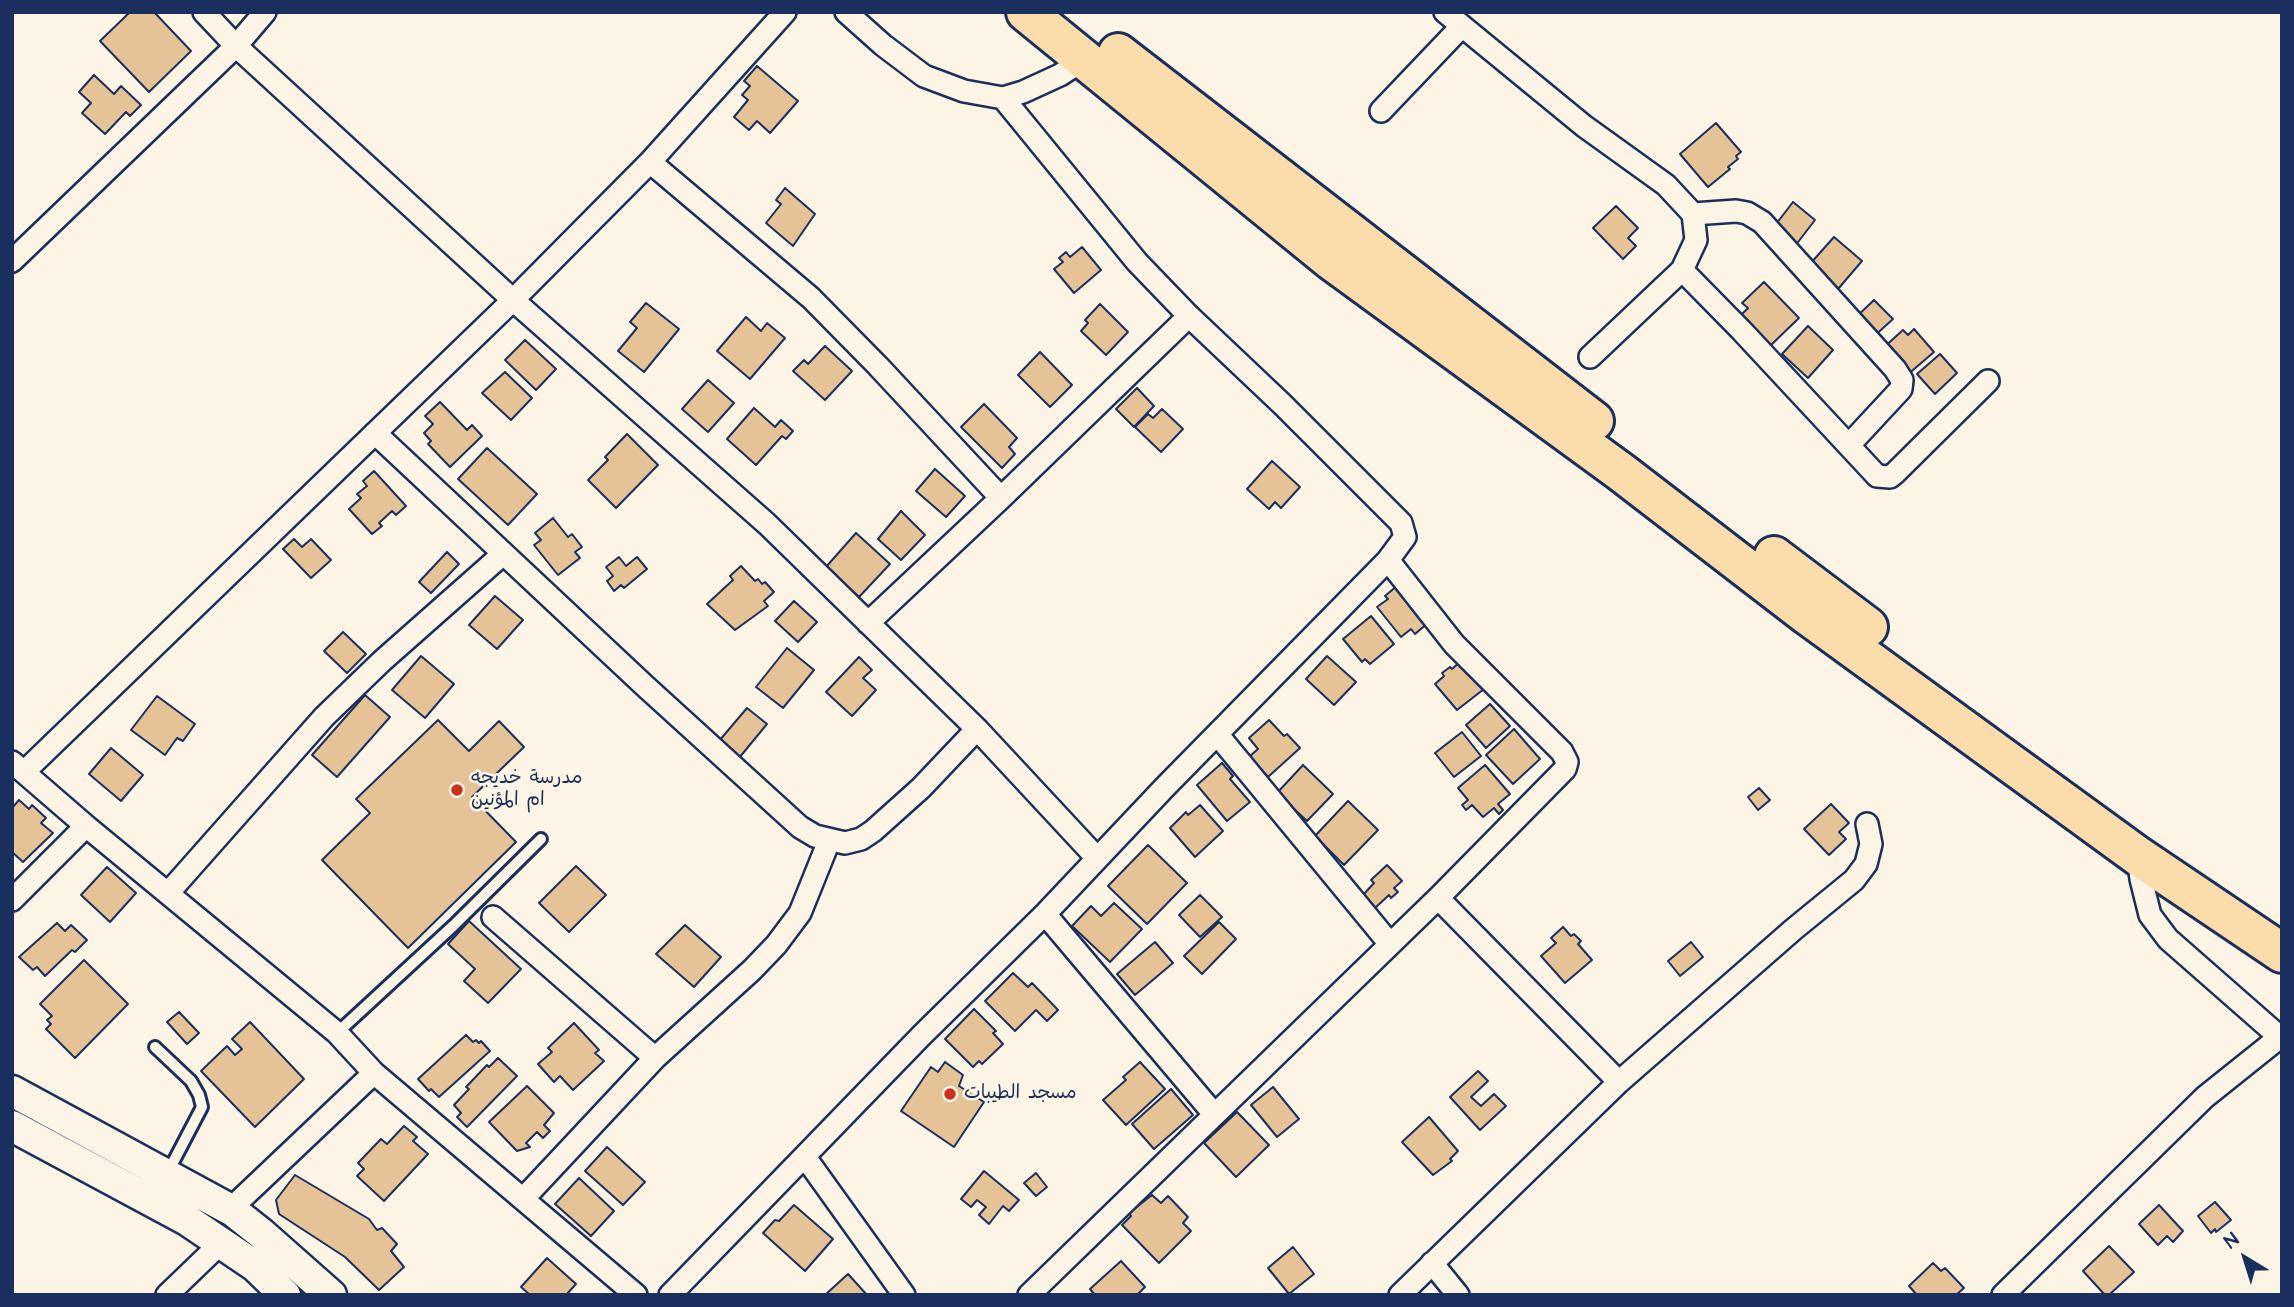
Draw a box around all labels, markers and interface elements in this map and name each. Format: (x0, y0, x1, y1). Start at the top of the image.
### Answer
place label: مدرسة خديجه ام المؤنين (471, 768, 582, 812)
marker: مدرسة خديجه ام المؤنين (449, 782, 465, 798)
place label: مسجد الطيبات (964, 1083, 1077, 1105)
marker: مسجد الطيبات (942, 1086, 958, 1102)
north arrow (2210, 1223, 2280, 1293)
text: N (2219, 1227, 2245, 1255)

